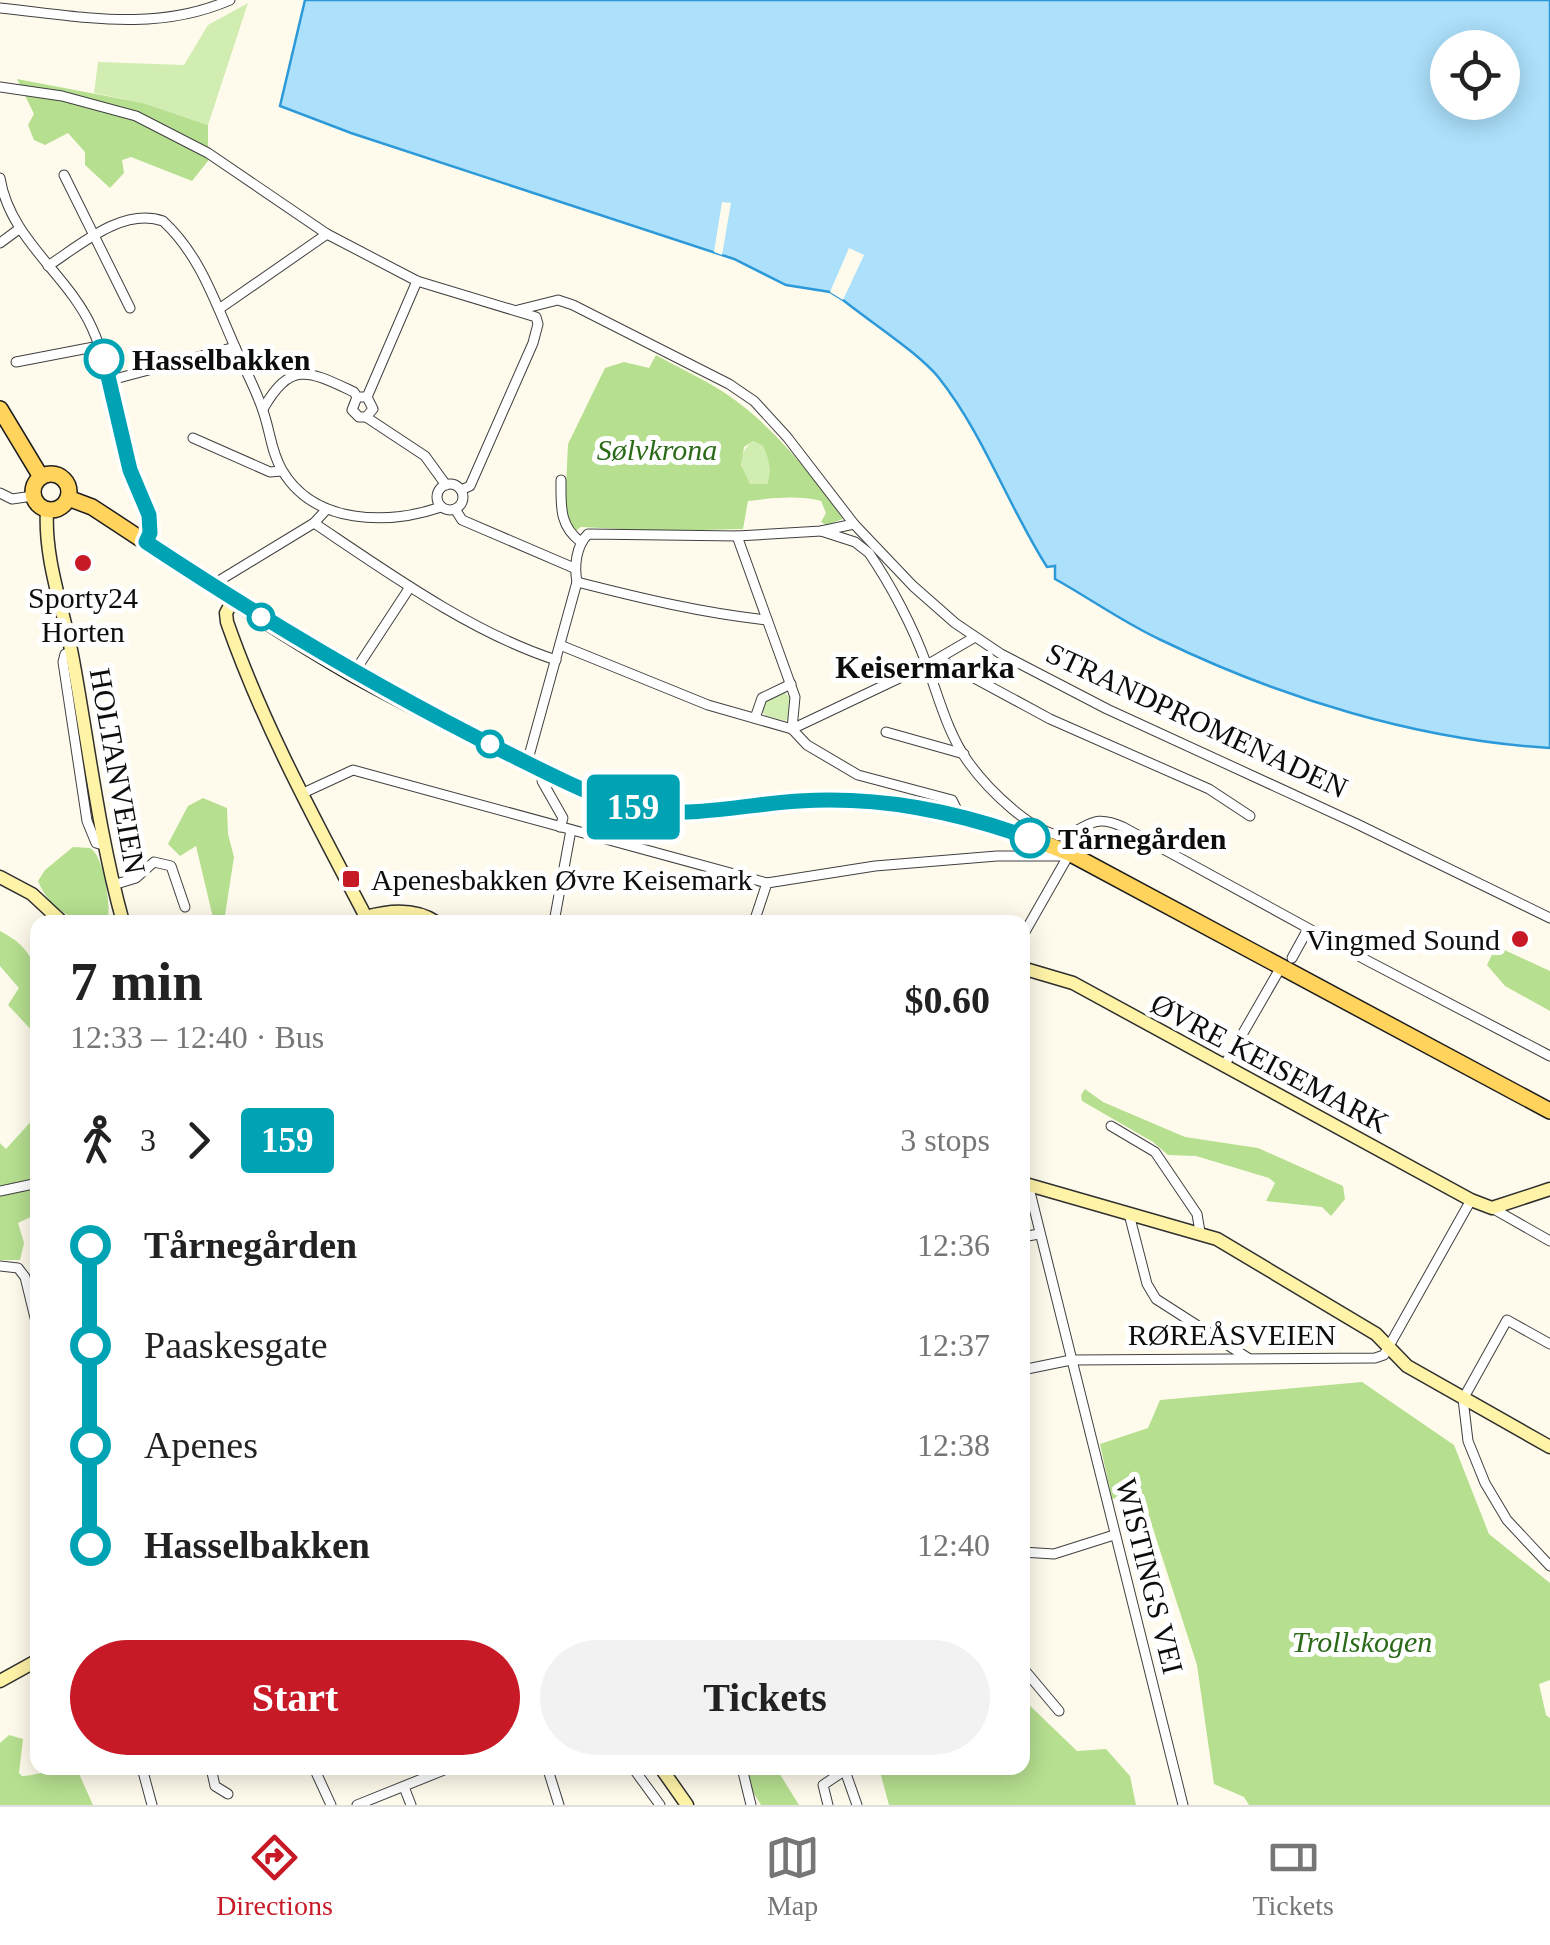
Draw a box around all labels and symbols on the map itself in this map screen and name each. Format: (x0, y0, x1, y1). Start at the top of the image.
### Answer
marker: Hasselbakken (85, 340, 123, 378)
place label: Hasselbakken (132, 343, 311, 376)
park label: Sølvkrona (597, 433, 717, 466)
marker: Sporty24 Horten (72, 552, 94, 574)
place label: Sporty24 Horten (28, 581, 138, 648)
unlabelled marker (248, 604, 274, 630)
street label: STRANDPROMENADEN (1041, 636, 1353, 804)
district label: Keisermarka (835, 649, 1015, 685)
street label: HOLTANVEIEN (84, 666, 152, 876)
unlabelled marker (477, 731, 503, 757)
line badge: 159 (576, 774, 690, 840)
marker: Tårnegården (1011, 819, 1049, 857)
place label: Tårnegården (1058, 822, 1227, 855)
place label: Apenesbakken Øvre Keisemark (371, 863, 753, 896)
marker: Apenesbakken Øvre Keisemark (340, 868, 362, 890)
place label: Vingmed Sound (1306, 923, 1500, 956)
marker: Vingmed Sound (1509, 928, 1531, 950)
street label: ØVRE KEISEMARK (1146, 986, 1395, 1140)
street label: RØREÅSVEIEN (1128, 1318, 1336, 1351)
street label: WISTINGS VEI (1110, 1475, 1190, 1677)
park label: Trollskogen (1292, 1625, 1432, 1658)

